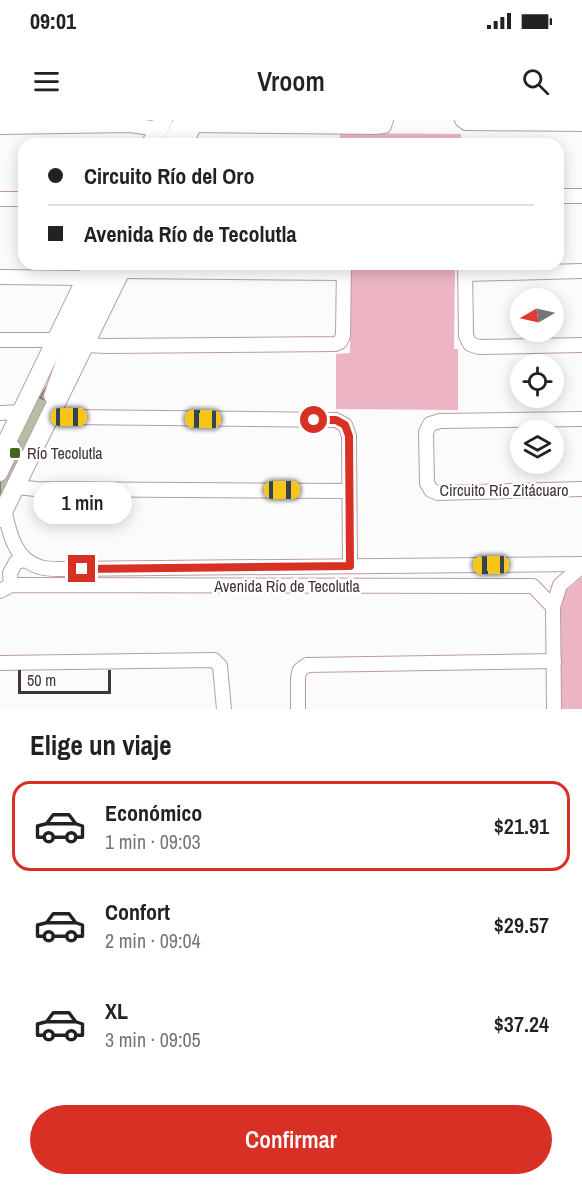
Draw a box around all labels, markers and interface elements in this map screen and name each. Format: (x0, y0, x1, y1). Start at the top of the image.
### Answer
text: 09:01 (30, 6, 76, 36)
text: Vroom (257, 63, 325, 99)
icon: menu (30, 65, 63, 98)
icon: search (519, 65, 552, 98)
text: Circuito Río del Oro (84, 161, 254, 191)
text: Avenida Río de Tecolutla (84, 219, 297, 249)
north arrow (510, 288, 564, 342)
map controls (510, 288, 564, 474)
button: locate (510, 354, 564, 408)
route start (300, 406, 327, 433)
car (51, 408, 87, 426)
car (185, 410, 221, 428)
button: layers (510, 420, 564, 474)
place label: Río Tecolutla (27, 442, 103, 464)
marker: Río Tecolutla (8, 446, 22, 460)
street label: Circuito Río Zitácuaro (439, 479, 569, 501)
car (264, 481, 300, 499)
callout: 1 min (32, 482, 132, 524)
text: 1 min (61, 489, 104, 516)
route end (68, 555, 95, 582)
car (473, 556, 509, 574)
street label: Avenida Río de Tecolutla (213, 575, 360, 597)
scale bar (18, 667, 111, 694)
text: 50 m (27, 669, 56, 691)
text: Elige un viaje (30, 727, 172, 763)
text: Económico (105, 798, 202, 828)
icon: car (33, 799, 87, 853)
text: $21.91 (494, 811, 549, 841)
text: 1 min · 09:03 (105, 828, 201, 855)
text: Confort (105, 897, 170, 927)
icon: car (33, 898, 87, 952)
text: $29.57 (494, 910, 549, 940)
text: 2 min · 09:04 (105, 927, 201, 954)
text: XL (105, 996, 128, 1026)
icon: car (33, 997, 87, 1051)
text: $37.24 (494, 1009, 549, 1039)
text: 3 min · 09:05 (105, 1026, 201, 1053)
button: Confirmar (30, 1105, 552, 1174)

